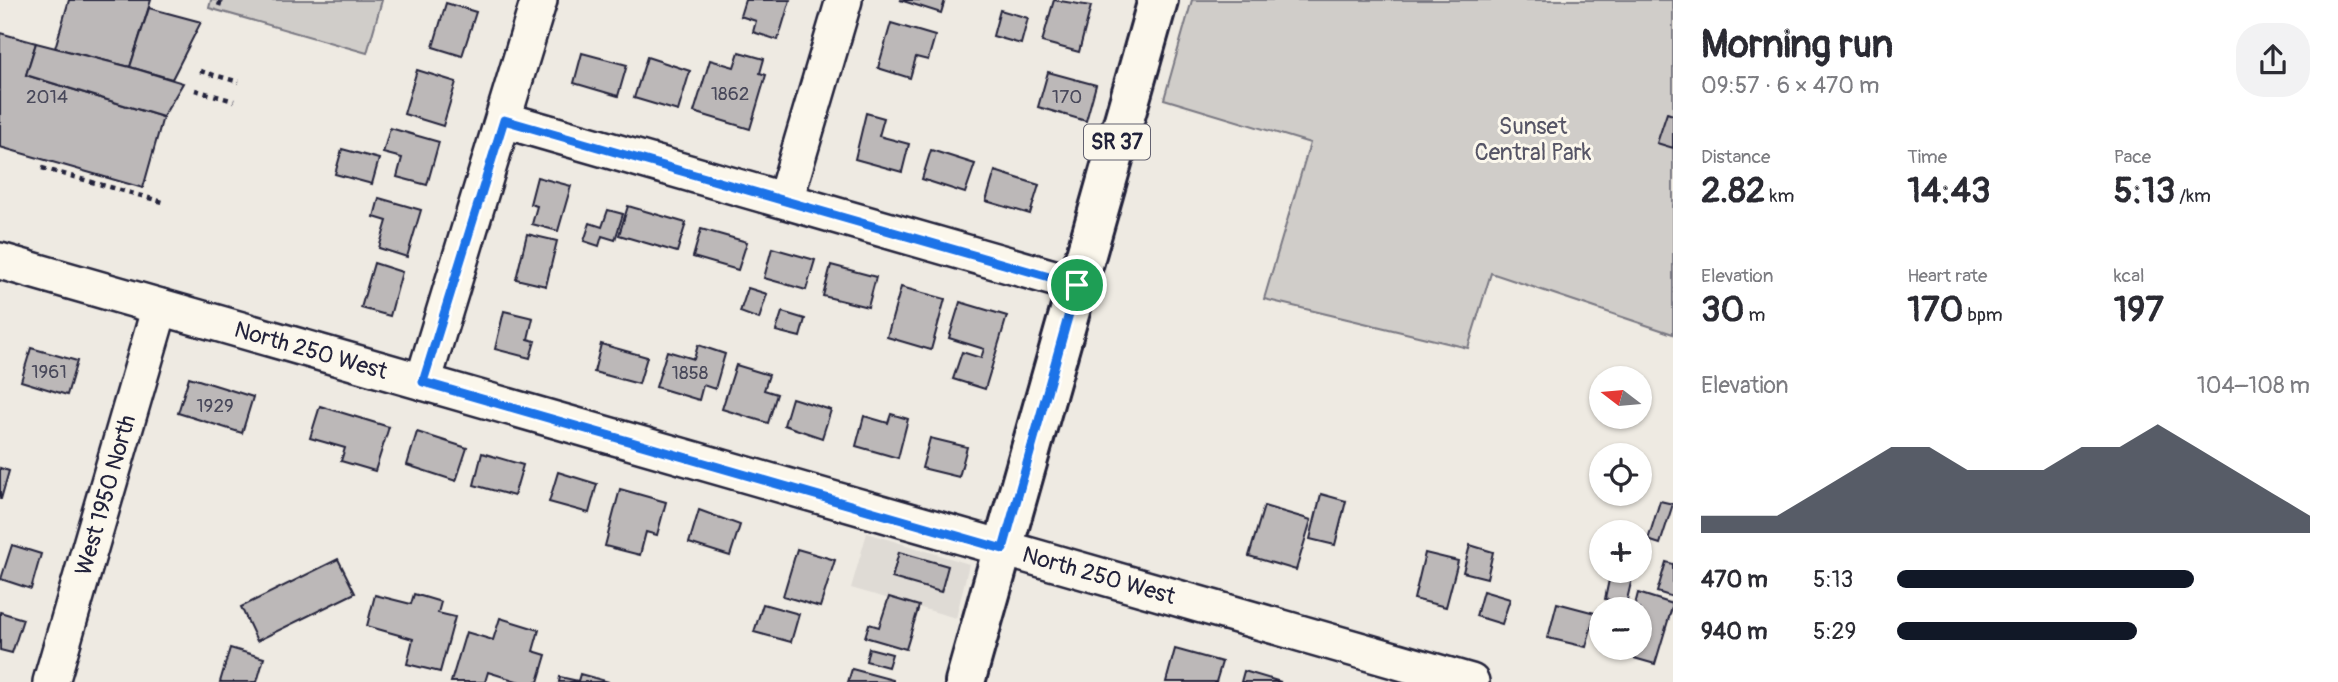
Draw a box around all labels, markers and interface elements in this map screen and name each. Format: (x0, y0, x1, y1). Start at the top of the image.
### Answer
text: Morning run (1701, 21, 1893, 69)
button: share (2236, 23, 2310, 97)
text: 09:57 · 6 × 470 m (1701, 71, 1879, 100)
house number: 1862 (711, 82, 749, 106)
house number: 2014 (26, 85, 68, 109)
house number: 170 (1052, 85, 1082, 109)
park label: Sunset Central Park (1475, 112, 1592, 167)
road number: SR 37 (1084, 124, 1150, 160)
text: Distance (1701, 145, 1770, 169)
text: Time (1907, 145, 1947, 169)
text: Pace (2114, 145, 2151, 169)
text: 2.82 (1701, 169, 1765, 213)
text: 14:43 (1907, 169, 1991, 213)
text: 5:13 (2114, 169, 2175, 213)
text: km (1765, 184, 1794, 208)
text: /km (2175, 184, 2211, 208)
pin (1047, 255, 1107, 315)
text: Elevation (1701, 264, 1773, 288)
text: Heart rate (1907, 264, 1987, 288)
text: kcal (2114, 264, 2145, 288)
icon: arrive (1058, 266, 1096, 304)
text: 30 (1701, 288, 1744, 332)
text: 170 (1907, 288, 1963, 332)
text: 197 (2114, 288, 2164, 332)
text: m (1744, 303, 1765, 327)
text: bpm (1963, 303, 2003, 327)
street label: North 250 West (231, 315, 391, 386)
house number: 1961 (31, 360, 67, 384)
house number: 1858 (672, 361, 708, 385)
north arrow (1589, 366, 1652, 429)
map controls (1589, 366, 1652, 660)
text: Elevation (1701, 371, 1789, 400)
text: 104–108 m (2197, 371, 2310, 400)
house number: 1929 (196, 394, 234, 418)
street label: West 1950 North (69, 411, 142, 579)
button: locate (1589, 443, 1652, 506)
button: + (1589, 520, 1652, 583)
street label: North 250 West (1019, 540, 1179, 611)
text: 470 m (1701, 565, 1768, 594)
text: 5:13 (1813, 565, 1853, 594)
button: − (1589, 597, 1652, 660)
text: 940 m (1701, 617, 1767, 646)
text: 5:29 (1813, 617, 1856, 646)

